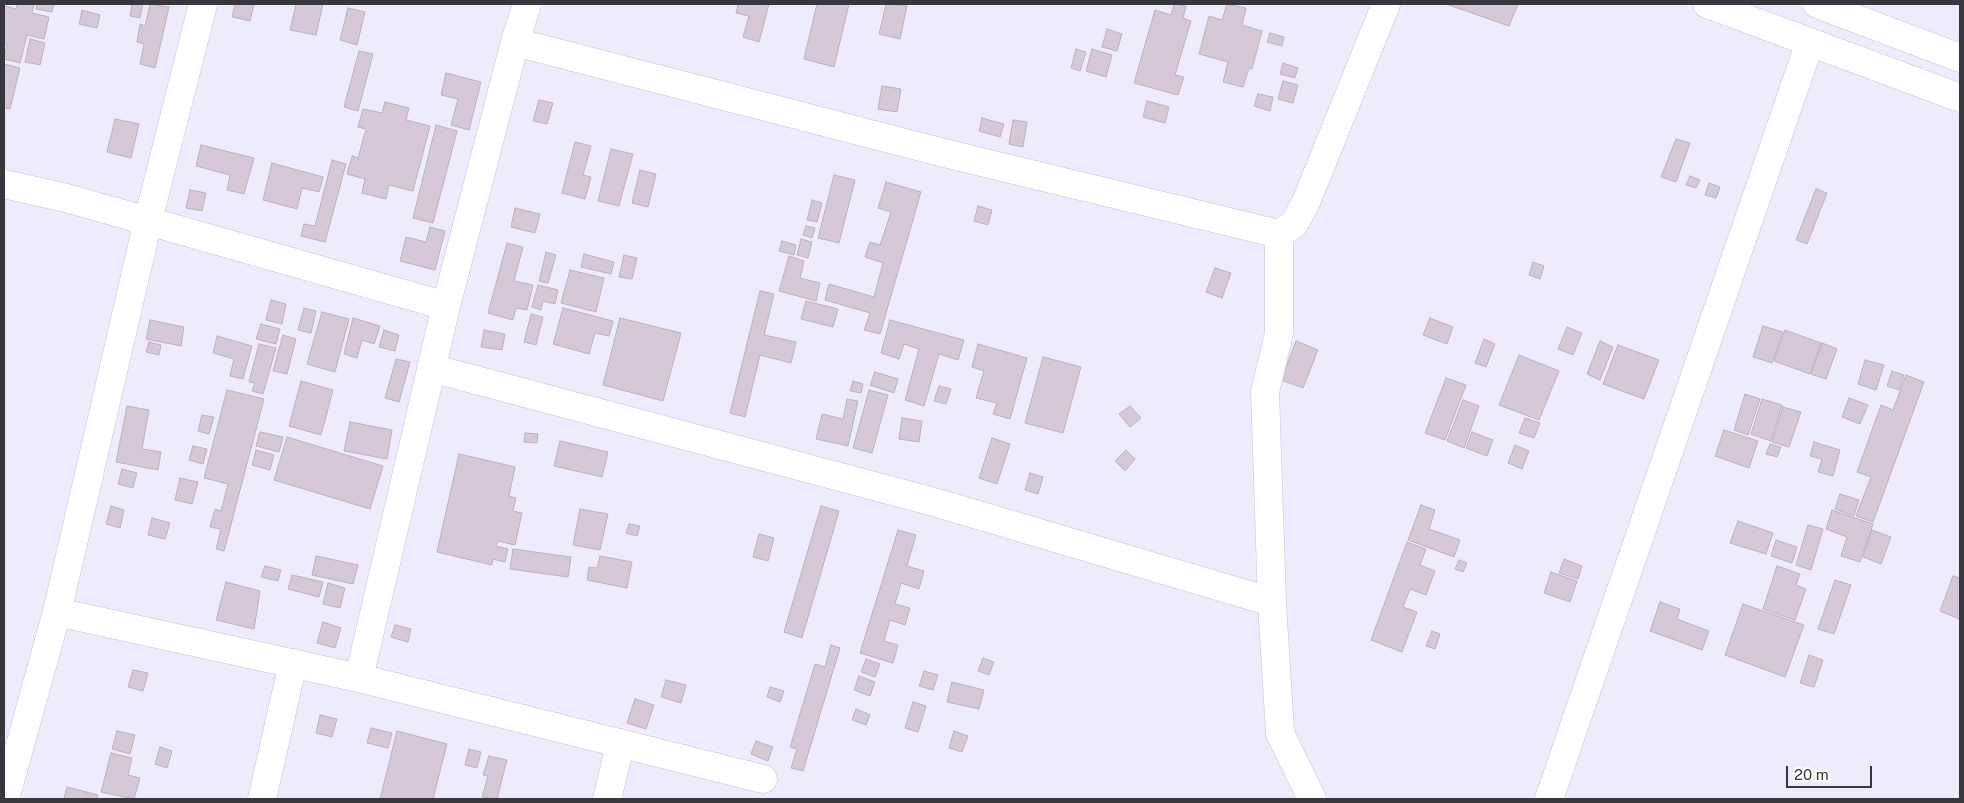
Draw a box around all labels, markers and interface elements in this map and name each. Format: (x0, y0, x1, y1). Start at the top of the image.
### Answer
scale bar (1789, 756, 1875, 788)
text: 20 m (1794, 766, 1829, 783)

